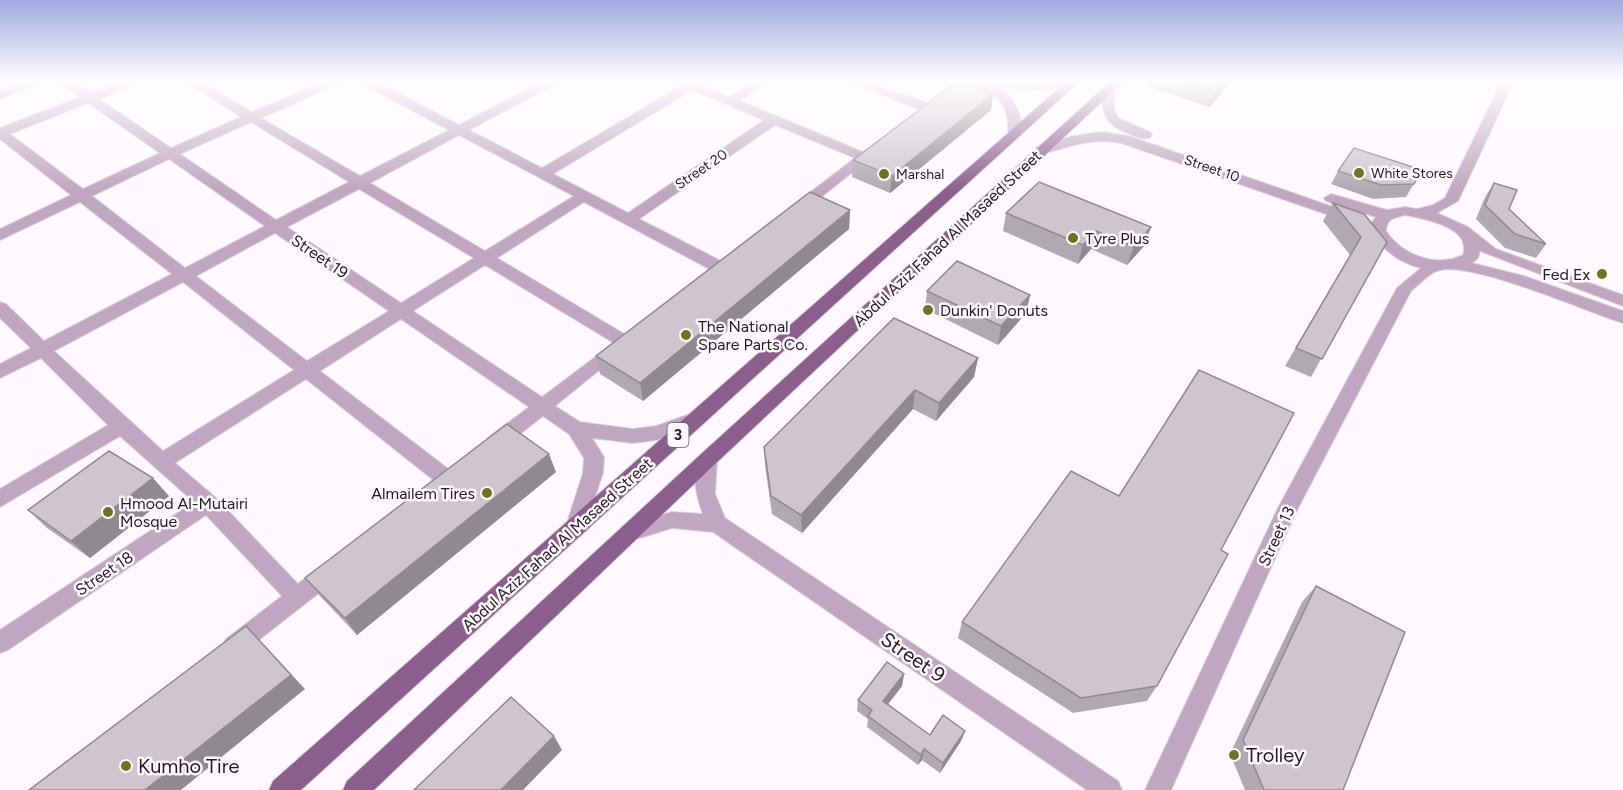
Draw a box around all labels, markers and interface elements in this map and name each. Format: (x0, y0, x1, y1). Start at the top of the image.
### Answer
street label: Street 20 (672, 146, 731, 193)
street label: Abdul Aziz Fahad Al Masaed Street (849, 146, 1045, 331)
street label: Street 10 (1182, 151, 1242, 186)
place label: White Stores (1371, 165, 1453, 182)
place label: Marshal (896, 166, 944, 183)
marker: White Stores (1352, 166, 1366, 180)
marker: Marshal (877, 167, 891, 181)
place label: Tyre Plus (1085, 229, 1149, 248)
street label: Street 19 (288, 231, 352, 282)
marker: Tyre Plus (1066, 231, 1080, 245)
place label: Fed Ex (1542, 265, 1590, 284)
marker: Fed Ex (1595, 267, 1609, 281)
place label: Dunkin' Donuts (940, 301, 1048, 320)
marker: Dunkin' Donuts (921, 303, 935, 317)
place label: The National Spare Parts Co. (698, 317, 808, 354)
marker: The National Spare Parts Co. (679, 328, 693, 342)
road number: 3 (668, 423, 688, 447)
street label: Abdul Aziz Fahad Al Masaed Street (458, 454, 657, 635)
place label: Almailem Tires (371, 484, 475, 503)
marker: Almailem Tires (480, 486, 494, 500)
place label: Hmood Al-Mutairi Mosque (120, 494, 248, 531)
street label: Street 13 (1254, 503, 1299, 569)
marker: Hmood Al-Mutairi Mosque (101, 505, 115, 519)
street label: Street 18 (72, 547, 137, 600)
street label: Street 9 (876, 627, 950, 687)
place label: Trolley (1246, 743, 1305, 767)
marker: Trolley (1227, 748, 1241, 762)
place label: Kumho Tire (138, 754, 239, 778)
marker: Kumho Tire (119, 759, 133, 773)

